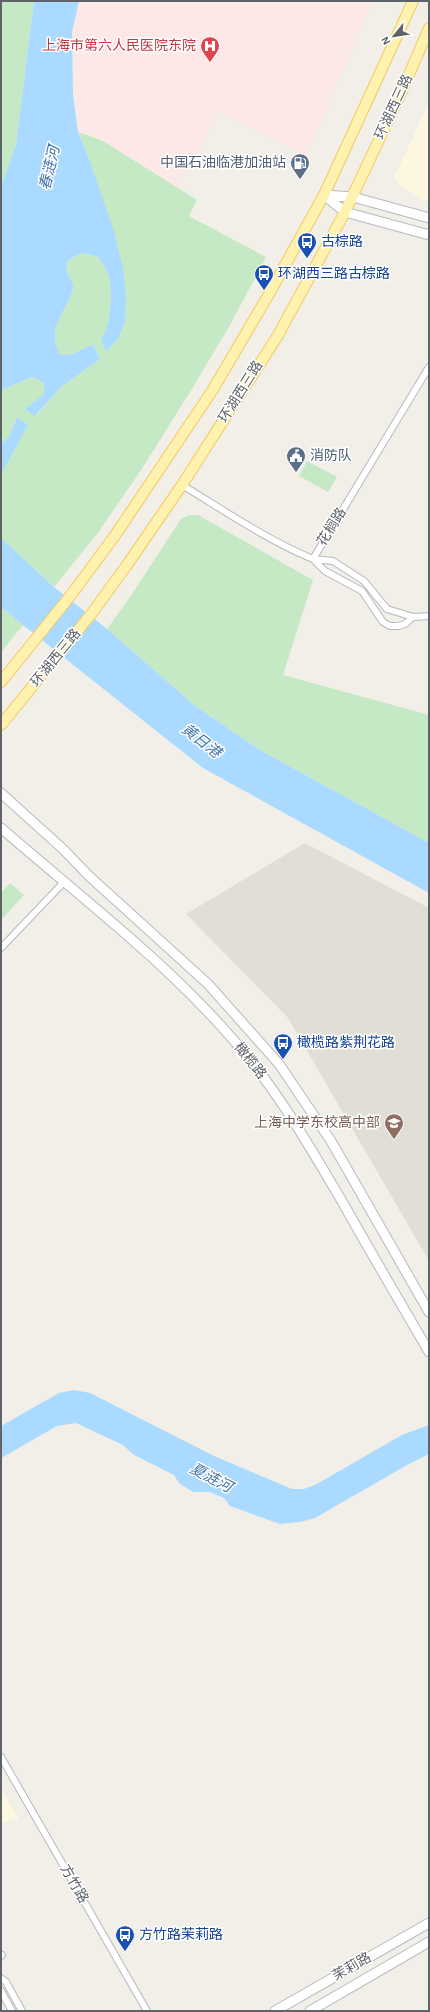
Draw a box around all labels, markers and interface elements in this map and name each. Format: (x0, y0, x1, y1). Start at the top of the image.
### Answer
north arrow (374, 16, 414, 56)
hospital icon: 上海市第六人民医院东院 (199, 35, 221, 63)
text: N (379, 35, 392, 47)
place label: 上海市第六人民医院东院 (42, 37, 196, 53)
street label: 环湖西三路 (372, 72, 415, 142)
water label: 春涟河 (37, 141, 63, 192)
fuel station icon: 中国石油临港加油站 (289, 152, 311, 180)
place label: 中国石油临港加油站 (160, 154, 286, 170)
bus stop icon: 古棕路 (296, 231, 318, 259)
place label: 古棕路 (321, 233, 363, 249)
bus stop icon: 环湖西三路古棕路 (253, 263, 275, 291)
place label: 环湖西三路古棕路 (278, 265, 390, 281)
street label: 环湖西三路 (216, 358, 265, 425)
public building icon: 消防队 (285, 445, 307, 473)
place label: 消防队 (310, 448, 352, 463)
street label: 花榈路 (314, 505, 349, 549)
street label: 环湖西三路 (28, 626, 83, 690)
water label: 黄日港 (179, 720, 226, 762)
bus stop icon: 橄榄路紫荆花路 (272, 1032, 294, 1060)
place label: 橄榄路紫荆花路 (297, 1035, 395, 1050)
street label: 橄榄路 (231, 1040, 269, 1082)
school or university icon: 上海中学东校高中部 (383, 1112, 405, 1140)
place label: 上海中学东校高中部 (254, 1114, 380, 1130)
water label: 夏涟河 (188, 1460, 237, 1497)
street label: 方竹路 (57, 1862, 91, 1906)
bus stop icon: 方竹路茉莉路 (114, 1924, 136, 1952)
place label: 方竹路茉莉路 (139, 1927, 223, 1942)
street label: 茉莉路 (330, 1950, 374, 1984)

